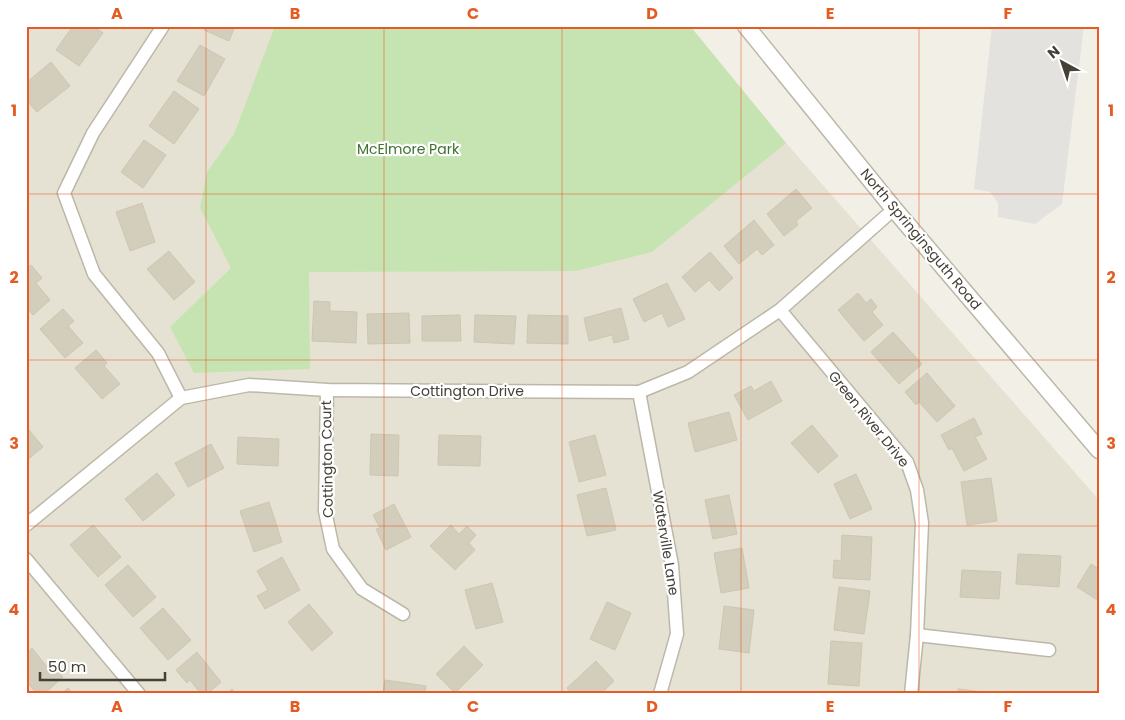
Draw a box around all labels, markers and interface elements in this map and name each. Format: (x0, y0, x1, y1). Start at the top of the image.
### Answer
text: A (111, 2, 123, 25)
text: B (290, 2, 300, 25)
text: C (467, 2, 479, 25)
text: D (646, 2, 658, 25)
text: E (826, 2, 834, 25)
text: F (1004, 2, 1013, 25)
north arrow (1038, 38, 1088, 88)
text: N (1043, 41, 1064, 63)
text: 1 (11, 99, 17, 122)
text: 1 (1108, 99, 1114, 122)
park label: McElmore Park (357, 139, 460, 159)
street label: North Springinsguth Road (856, 164, 986, 314)
text: 2 (9, 266, 19, 289)
text: 2 (1106, 266, 1116, 289)
street label: Green River Drive (824, 367, 914, 472)
street label: Cottington Drive (410, 381, 524, 401)
street label: Cottington Court (316, 400, 338, 518)
text: 3 (9, 432, 19, 455)
text: 3 (1106, 432, 1116, 455)
street label: Waterville Lane (648, 489, 684, 597)
text: 4 (9, 598, 20, 621)
text: 4 (1106, 598, 1117, 621)
scale bar (40, 650, 165, 682)
text: 50 m (48, 656, 86, 677)
text: A (111, 695, 123, 718)
text: B (290, 695, 300, 718)
text: C (467, 695, 479, 718)
text: D (646, 695, 658, 718)
text: E (826, 695, 834, 718)
text: F (1004, 695, 1013, 718)

